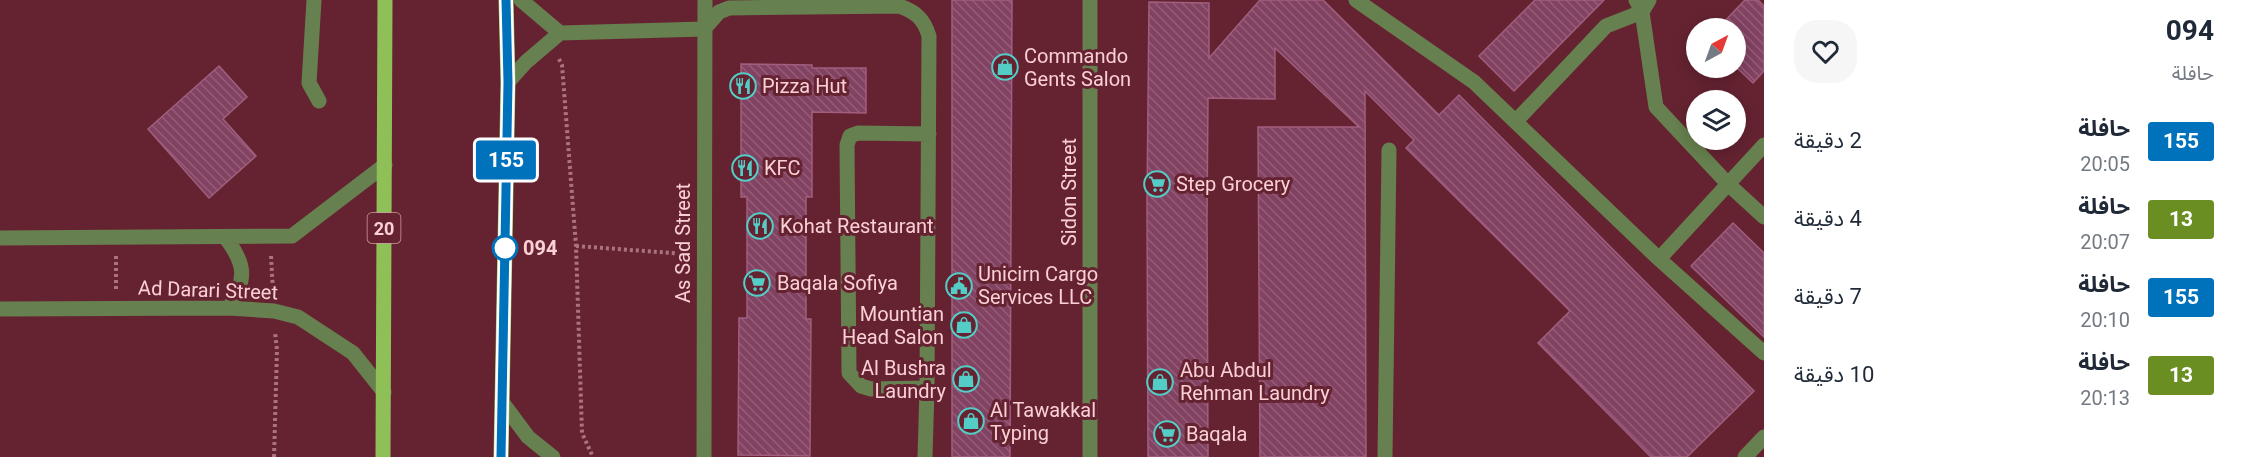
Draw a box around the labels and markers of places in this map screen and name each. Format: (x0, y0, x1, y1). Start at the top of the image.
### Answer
place label: Commando Gents Salon (1024, 44, 1131, 91)
shop icon: Commando Gents Salon (990, 52, 1020, 82)
restaurant icon: Pizza Hut (728, 71, 758, 101)
place label: Pizza Hut (762, 74, 847, 98)
restaurant icon: KFC (730, 153, 760, 183)
place label: KFC (764, 156, 801, 180)
supermarket icon: Step Grocery (1142, 169, 1172, 199)
place label: Step Grocery (1176, 172, 1291, 196)
restaurant icon: Kohat Restaurant (745, 211, 775, 241)
place label: Kohat Restaurant (780, 214, 934, 238)
marker: 094 (492, 235, 518, 261)
place label: 094 (523, 236, 557, 260)
place label: Unicirn Cargo Services LLC (978, 262, 1098, 309)
supermarket icon: Baqala Sofiya (742, 268, 772, 298)
place label: Baqala Sofiya (777, 271, 898, 295)
public building icon: Unicirn Cargo Services LLC (944, 271, 974, 301)
place label: Mountian Head Salon (842, 302, 944, 349)
shop icon: Mountian Head Salon (949, 310, 979, 340)
place label: Al Bushra Laundry (861, 356, 947, 403)
place label: Abu Abdul Rehman Laundry (1180, 358, 1330, 405)
shop icon: Al Bushra Laundry (951, 364, 981, 394)
shop icon: Abu Abdul Rehman Laundry (1145, 367, 1175, 397)
place label: Al Tawakkal Typing (990, 398, 1096, 445)
shop icon: Al Tawakkal Typing (956, 406, 986, 436)
supermarket icon: Baqala (1152, 419, 1182, 449)
place label: Baqala (1186, 422, 1247, 446)

